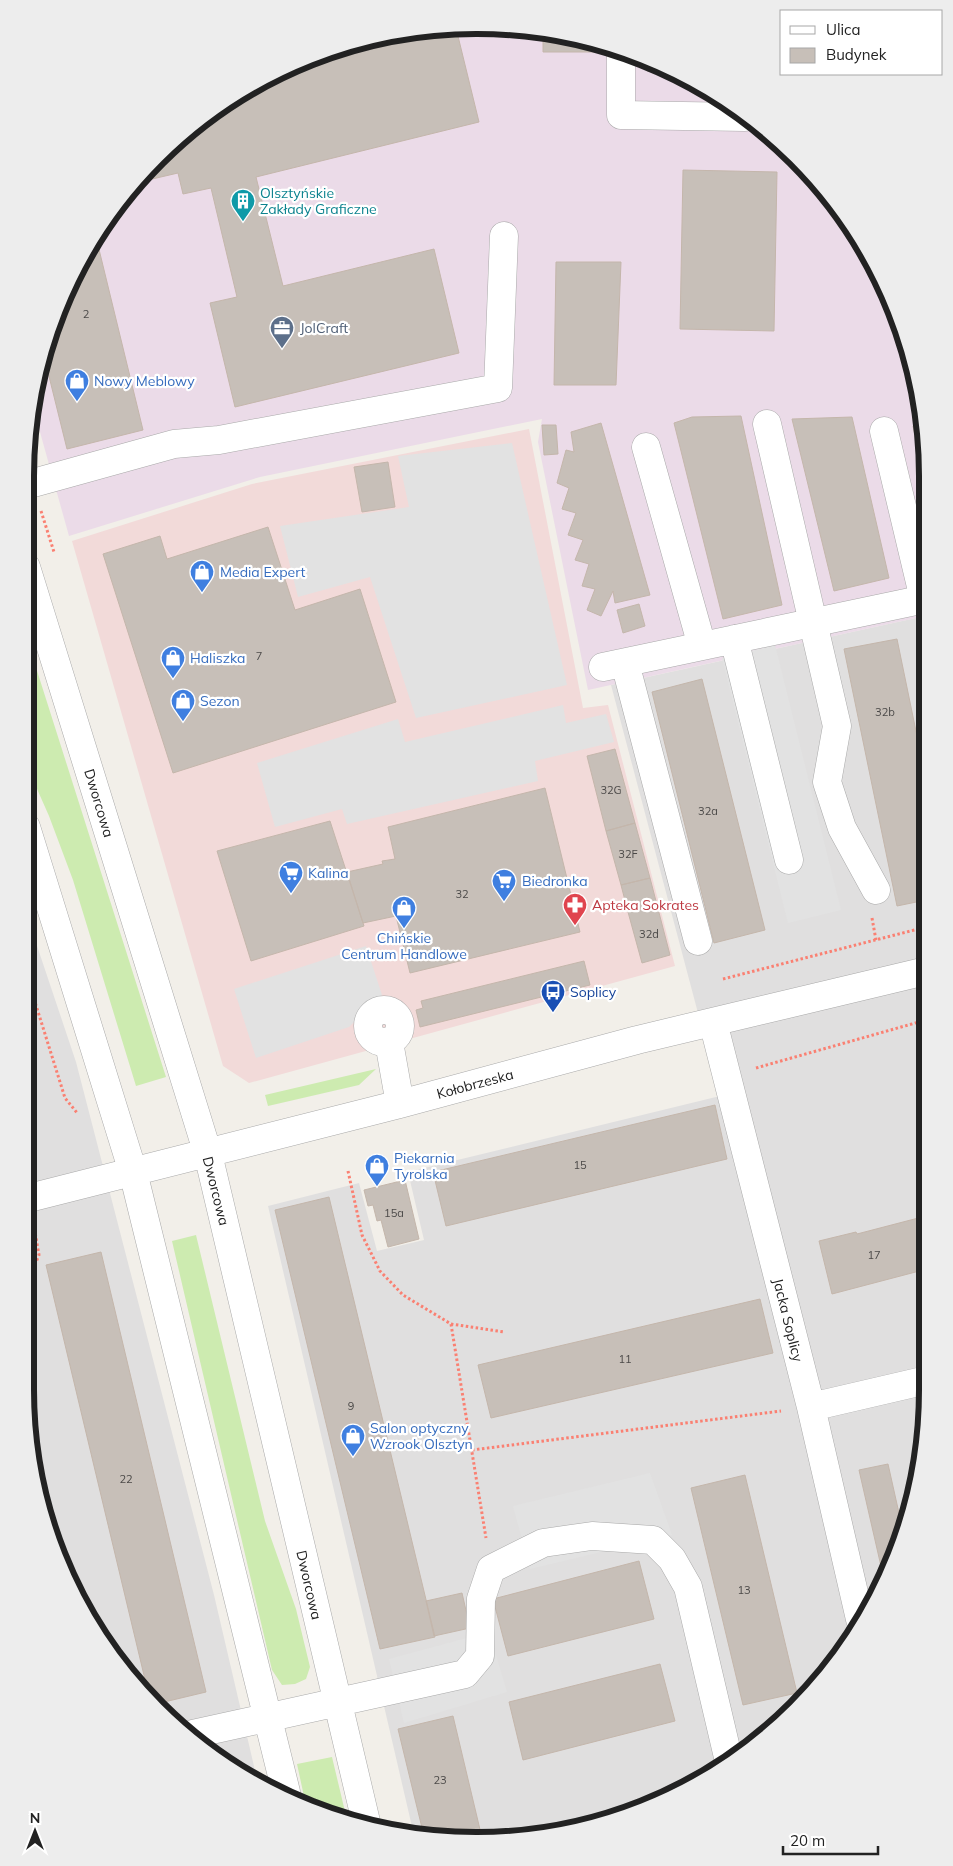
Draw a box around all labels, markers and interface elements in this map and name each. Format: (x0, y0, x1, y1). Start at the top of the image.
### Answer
legend (780, 10, 943, 75)
text: Ulica (826, 20, 860, 39)
text: Budynek (826, 45, 887, 64)
place label: Olsztyńskie Zakłady Graficzne (260, 184, 377, 218)
building icon: Olsztyńskie Zakłady Graficzne (230, 188, 256, 222)
house number: 2 (83, 307, 90, 321)
office icon: JolCraft (269, 315, 295, 349)
place label: JolCraft (300, 319, 348, 337)
shop icon: Nowy Meblowy (64, 368, 90, 402)
place label: Nowy Meblowy (94, 372, 195, 390)
shop icon: Media Expert (189, 559, 215, 593)
place label: Media Expert (220, 563, 306, 581)
shop icon: Haliszka (160, 645, 186, 679)
place label: Haliszka (190, 649, 245, 667)
house number: 7 (256, 649, 262, 663)
shop icon: Sezon (170, 688, 196, 722)
place label: Sezon (200, 692, 240, 710)
house number: 32b (875, 705, 895, 719)
street label: Dworcowa (80, 767, 118, 839)
house number: 32G (600, 783, 622, 797)
house number: 32a (698, 804, 718, 818)
house number: 32F (618, 847, 638, 861)
supermarket icon: Kalina (278, 860, 304, 894)
place label: Kalina (308, 864, 349, 882)
supermarket icon: Biedronka (491, 868, 517, 902)
place label: Biedronka (522, 872, 588, 890)
house number: 32 (455, 887, 469, 901)
pharmacy icon: Apteka Sokrates (562, 892, 588, 926)
shop icon: Chińskie Centrum Handlowe (391, 895, 417, 929)
place label: Apteka Sokrates (592, 896, 699, 914)
house number: 32d (639, 927, 659, 941)
place label: Chińskie Centrum Handlowe (341, 929, 467, 963)
bus stop icon: Soplicy (540, 979, 566, 1013)
place label: Soplicy (570, 983, 617, 1001)
street label: Kołobrzeska (435, 1065, 515, 1103)
place label: Piekarnia Tyrolska (394, 1149, 455, 1183)
shop icon: Piekarnia Tyrolska (364, 1153, 390, 1187)
street label: Dworcowa (199, 1155, 233, 1227)
house number: 15 (573, 1158, 587, 1172)
house number: 15a (384, 1206, 404, 1220)
house number: 17 (867, 1248, 881, 1262)
street label: Jacka Soplicy (769, 1276, 807, 1364)
house number: 11 (618, 1352, 632, 1366)
house number: 9 (348, 1399, 354, 1413)
place label: Salon optyczny Wzrook Olsztyn (370, 1419, 473, 1453)
shop icon: Salon optyczny Wzrook Olsztyn (340, 1423, 366, 1457)
house number: 22 (119, 1472, 133, 1486)
street label: Dworcowa (292, 1549, 326, 1621)
house number: 13 (737, 1583, 751, 1597)
house number: 23 (433, 1773, 447, 1787)
north arrow (10, 1806, 60, 1856)
text: N (30, 1809, 40, 1827)
scale bar (783, 1824, 878, 1856)
text: 20 m (790, 1831, 825, 1850)

